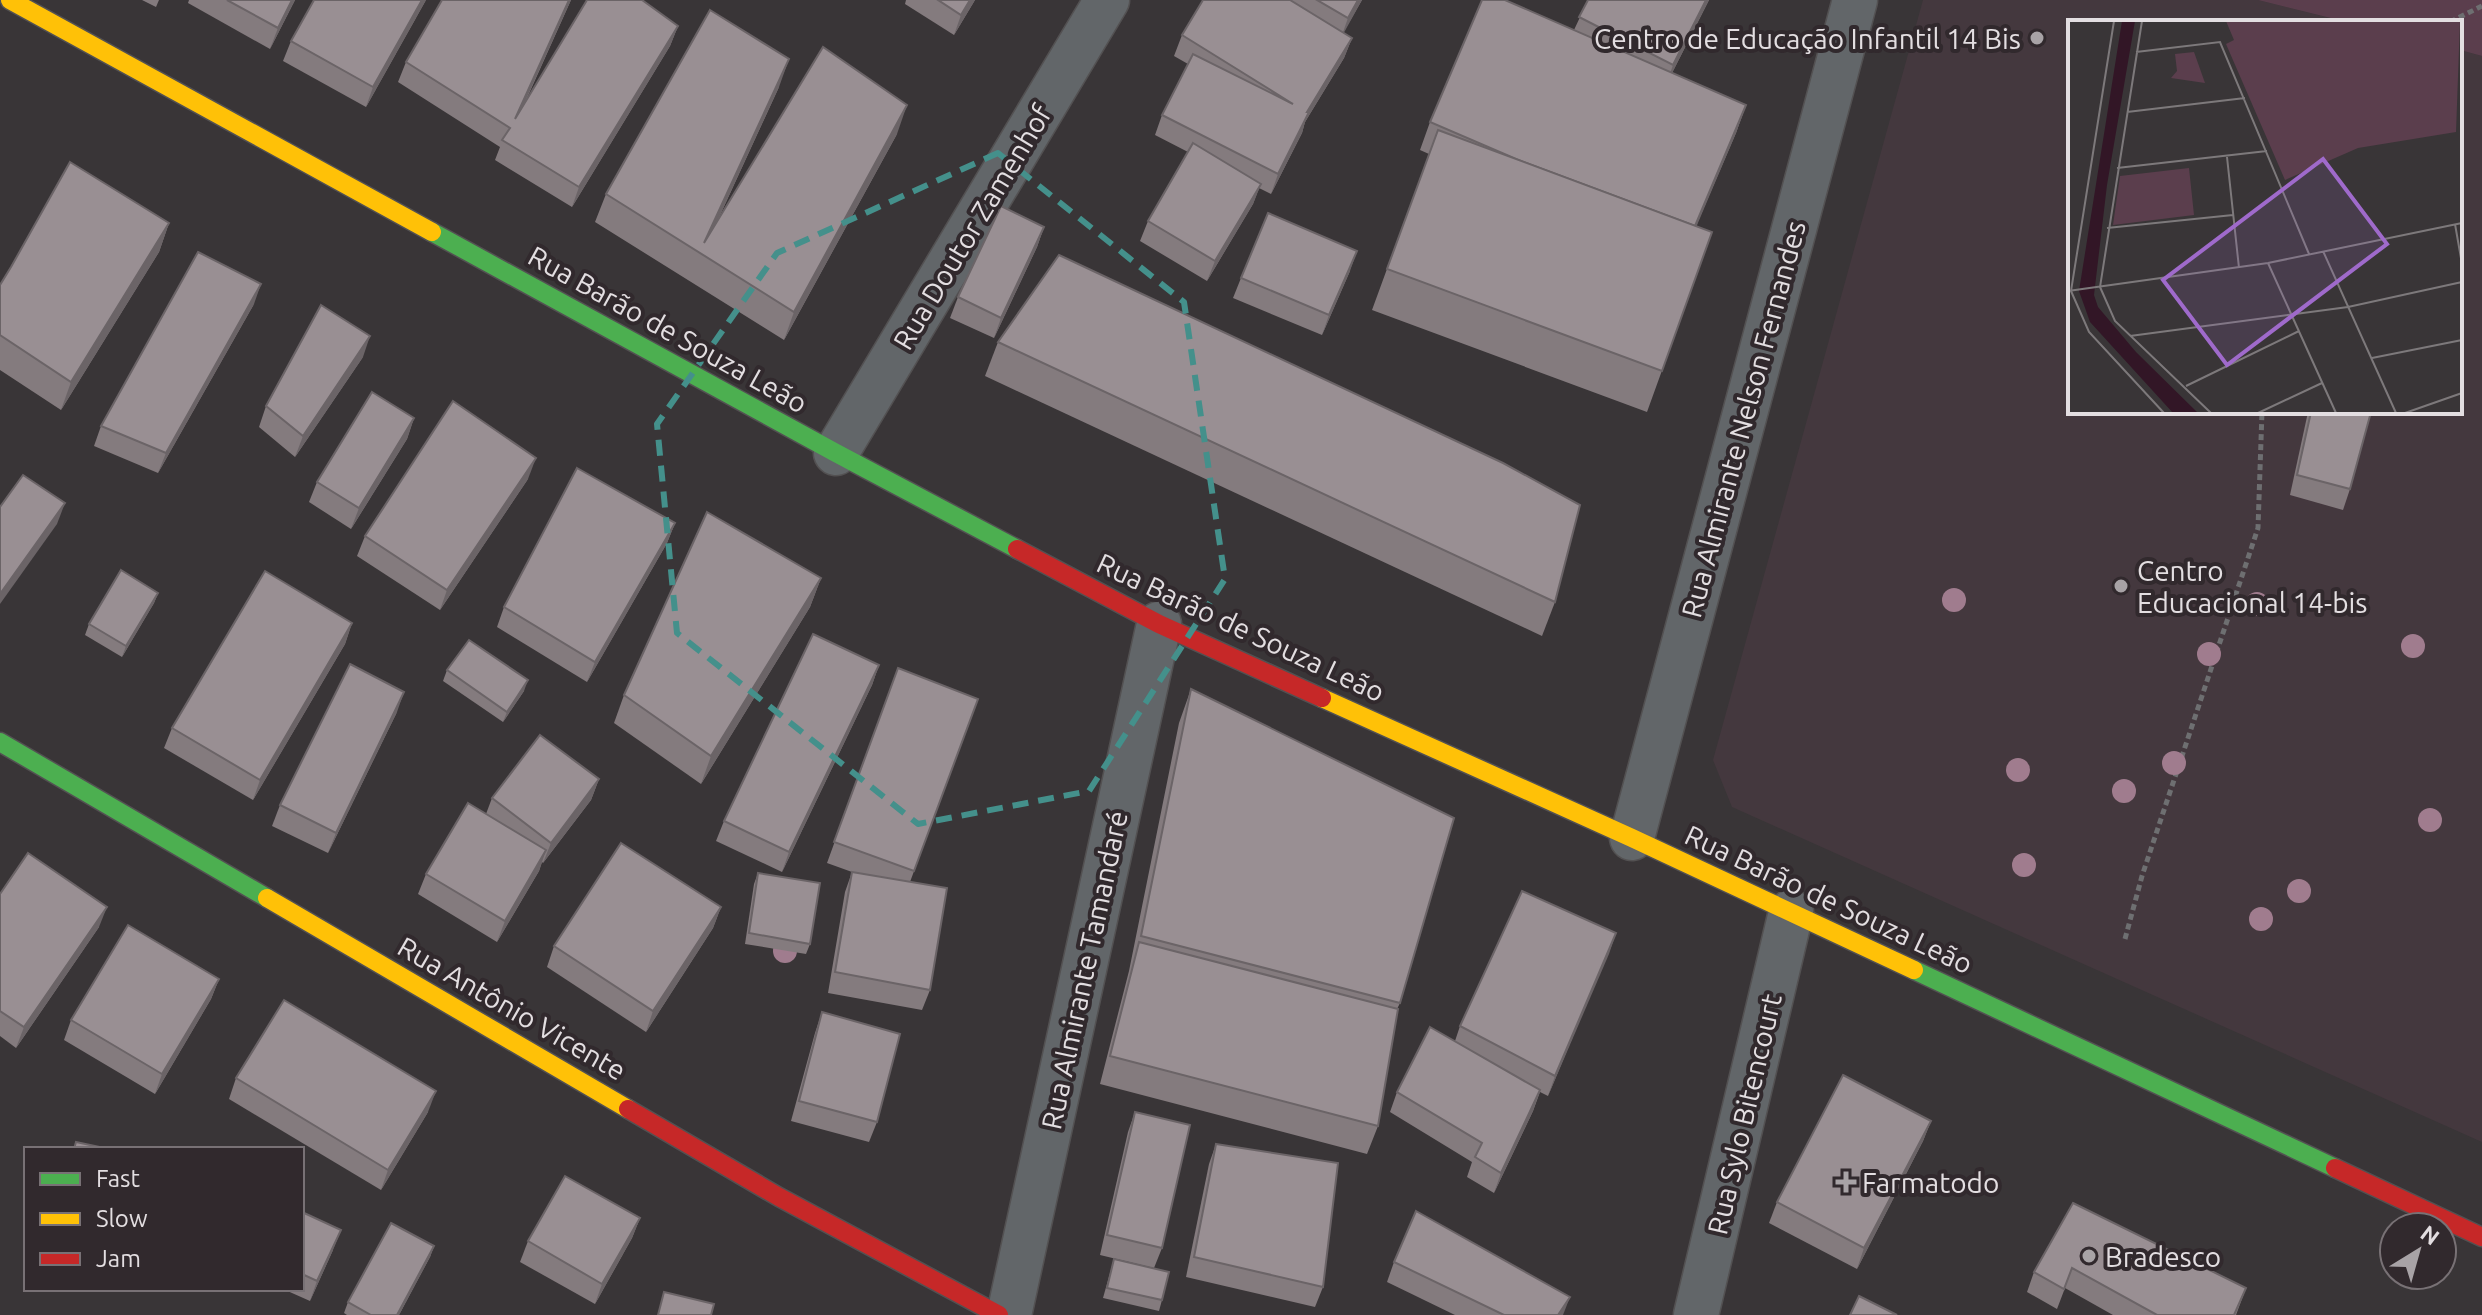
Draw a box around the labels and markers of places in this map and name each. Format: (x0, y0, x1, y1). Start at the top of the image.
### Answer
place label: Centro de Educação Infantil 14 Bis (1594, 23, 2021, 54)
marker: Centro de Educação Infantil 14 Bis (2028, 29, 2046, 47)
place label: Centro Educacional 14-bis (2137, 555, 2368, 618)
marker: Centro Educacional 14-bis (2112, 577, 2130, 595)
place label: Farmatodo (1862, 1167, 1999, 1198)
marker: Farmatodo (1837, 1173, 1855, 1191)
place label: Bradesco (2105, 1241, 2221, 1272)
marker: Bradesco (2080, 1247, 2098, 1265)

